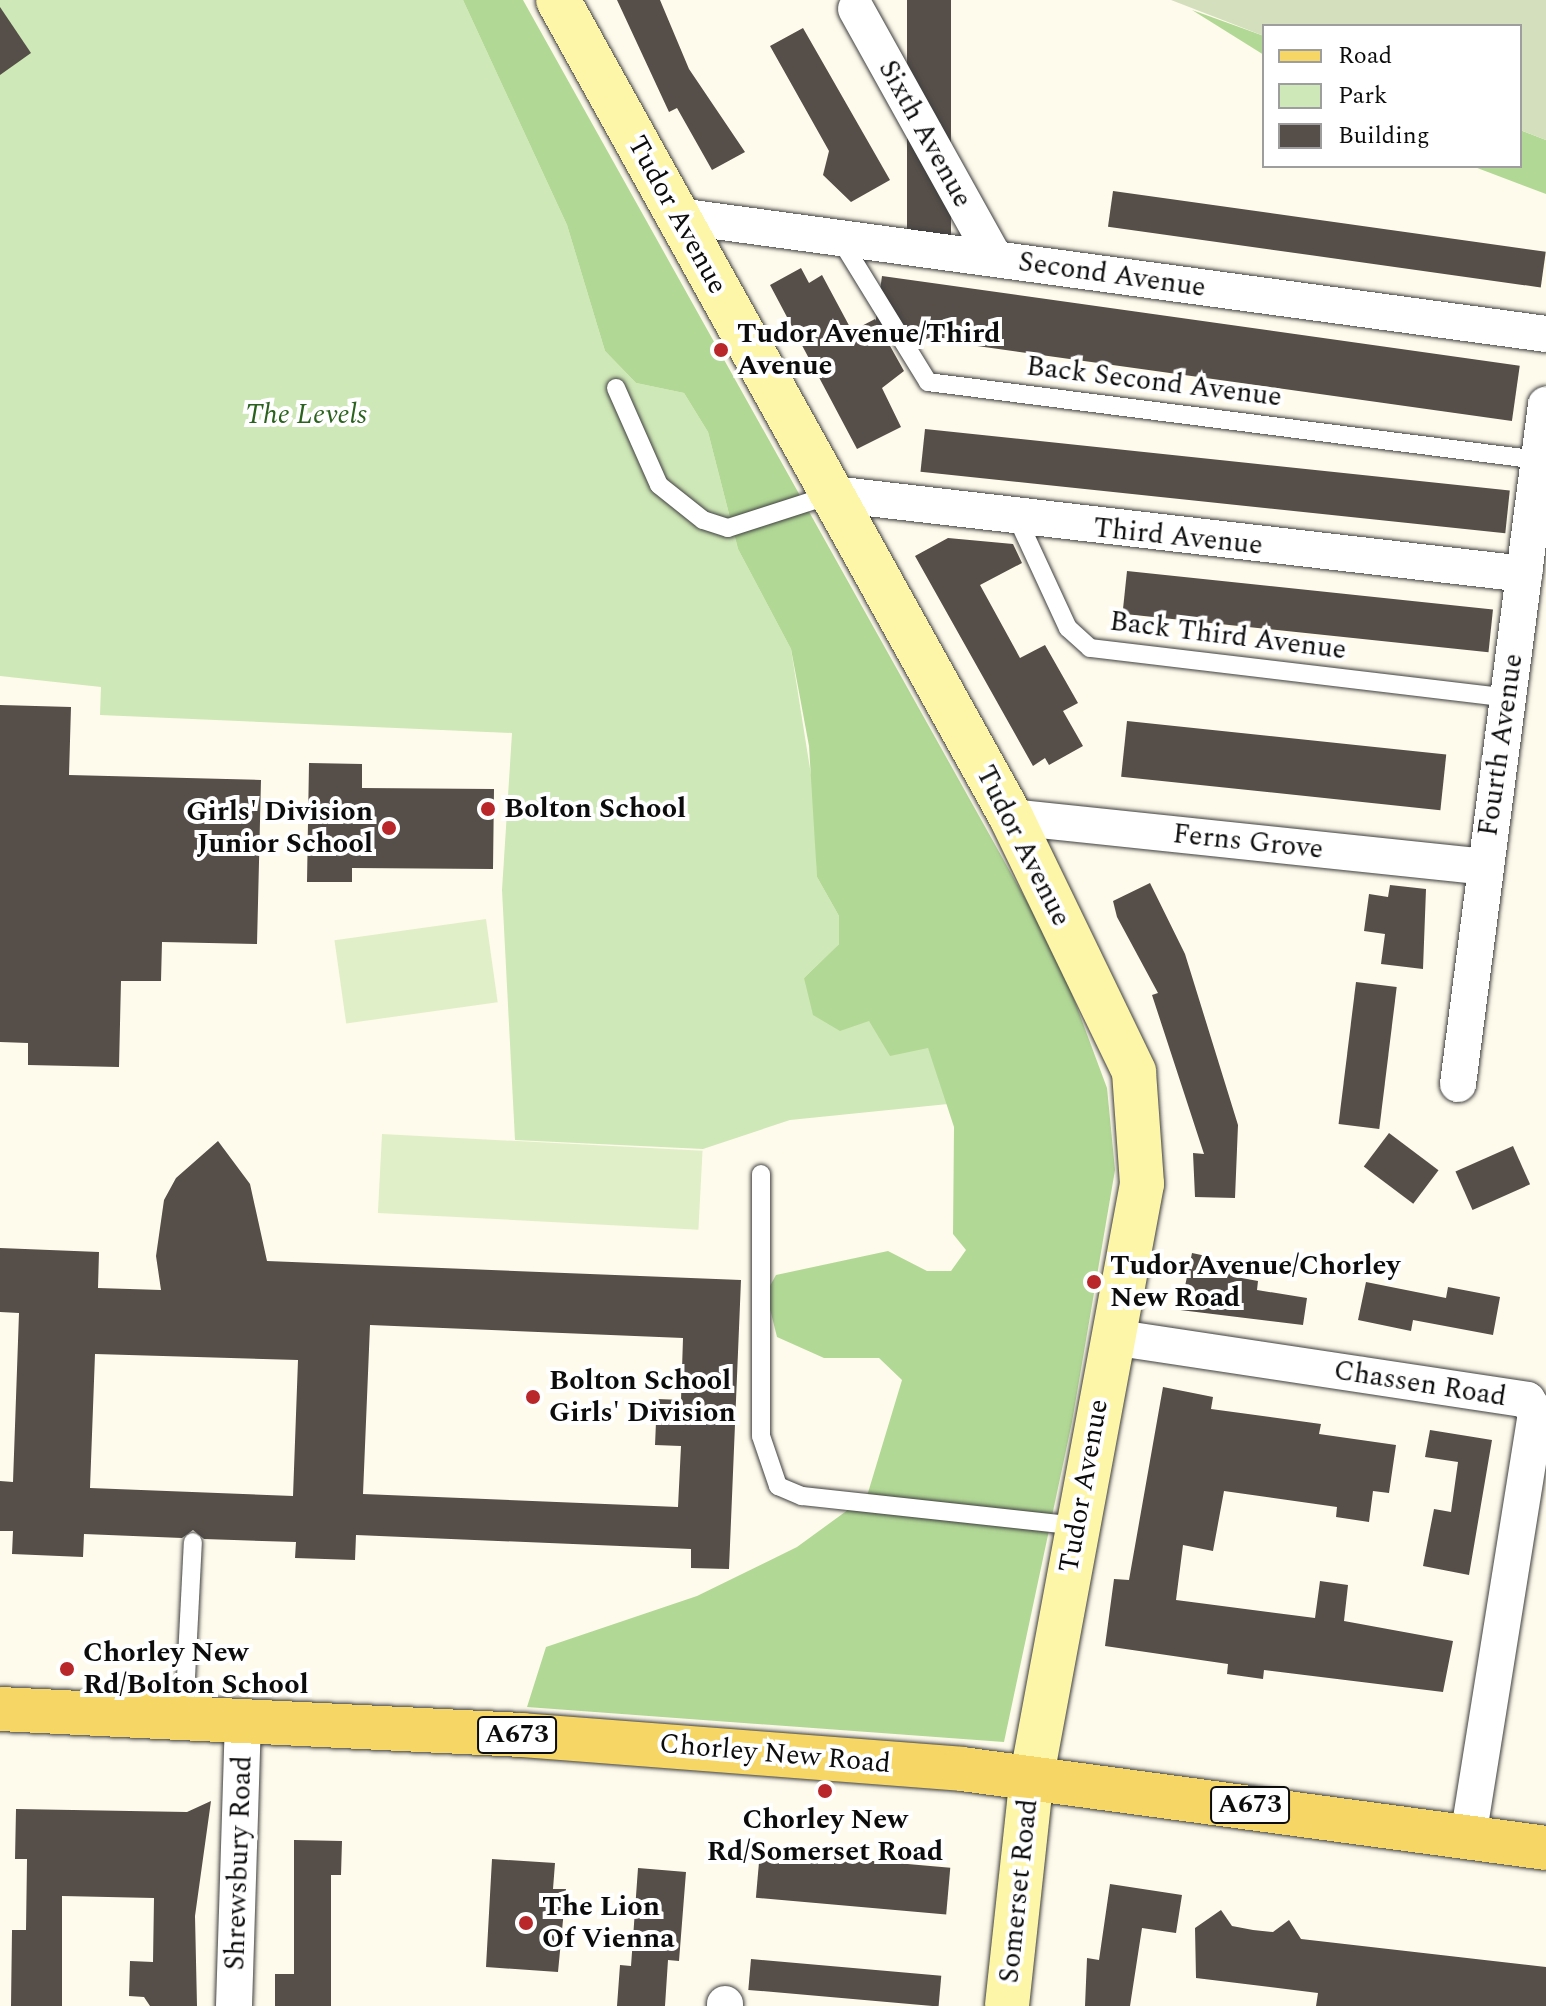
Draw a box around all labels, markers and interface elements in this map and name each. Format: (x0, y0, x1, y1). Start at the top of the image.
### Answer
legend (1262, 24, 1522, 168)
text: Road (1338, 38, 1392, 74)
street label: Sixth Avenue (871, 55, 979, 213)
text: Park (1338, 78, 1388, 114)
text: Building (1338, 118, 1430, 154)
street label: Tudor Avenue (620, 130, 734, 300)
street label: Second Avenue (1016, 245, 1208, 305)
place label: Tudor Avenue/Third Avenue (737, 317, 1000, 383)
marker: Tudor Avenue/Third Avenue (712, 341, 730, 359)
street label: Back Second Avenue (1024, 350, 1284, 414)
park label: The Levels (245, 398, 367, 432)
street label: Third Avenue (1092, 511, 1264, 563)
street label: Back Third Avenue (1108, 605, 1348, 667)
street label: Fourth Avenue (1472, 652, 1530, 838)
street label: Tudor Avenue (968, 760, 1078, 932)
place label: Bolton School (504, 792, 686, 826)
place label: Girls' Division Junior School (186, 795, 373, 861)
marker: Bolton School (479, 800, 497, 818)
street label: Ferns Grove (1171, 817, 1325, 867)
marker: Girls' Division Junior School (380, 819, 398, 837)
place label: Tudor Avenue/Chorley New Road (1110, 1249, 1400, 1315)
marker: Tudor Avenue/Chorley New Road (1085, 1273, 1103, 1291)
street label: Chassen Road (1331, 1354, 1509, 1414)
place label: Bolton School Girls' Division (549, 1364, 736, 1430)
marker: Bolton School Girls' Division (524, 1388, 542, 1406)
street label: Tudor Avenue (1052, 1397, 1116, 1575)
place label: Chorley New Rd/Bolton School (83, 1636, 309, 1702)
marker: Chorley New Rd/Bolton School (58, 1660, 76, 1678)
road number: A673 (477, 1713, 557, 1757)
street label: Chorley New Road (658, 1727, 892, 1781)
street label: Shrewsbury Road (218, 1755, 260, 1971)
marker: Chorley New Rd/Somerset Road (816, 1782, 834, 1800)
road number: A673 (1210, 1783, 1290, 1827)
street label: Somerset Road (993, 1797, 1045, 1985)
place label: Chorley New Rd/Somerset Road (707, 1803, 943, 1869)
place label: The Lion Of Vienna (542, 1890, 675, 1956)
marker: The Lion Of Vienna (517, 1914, 535, 1932)

